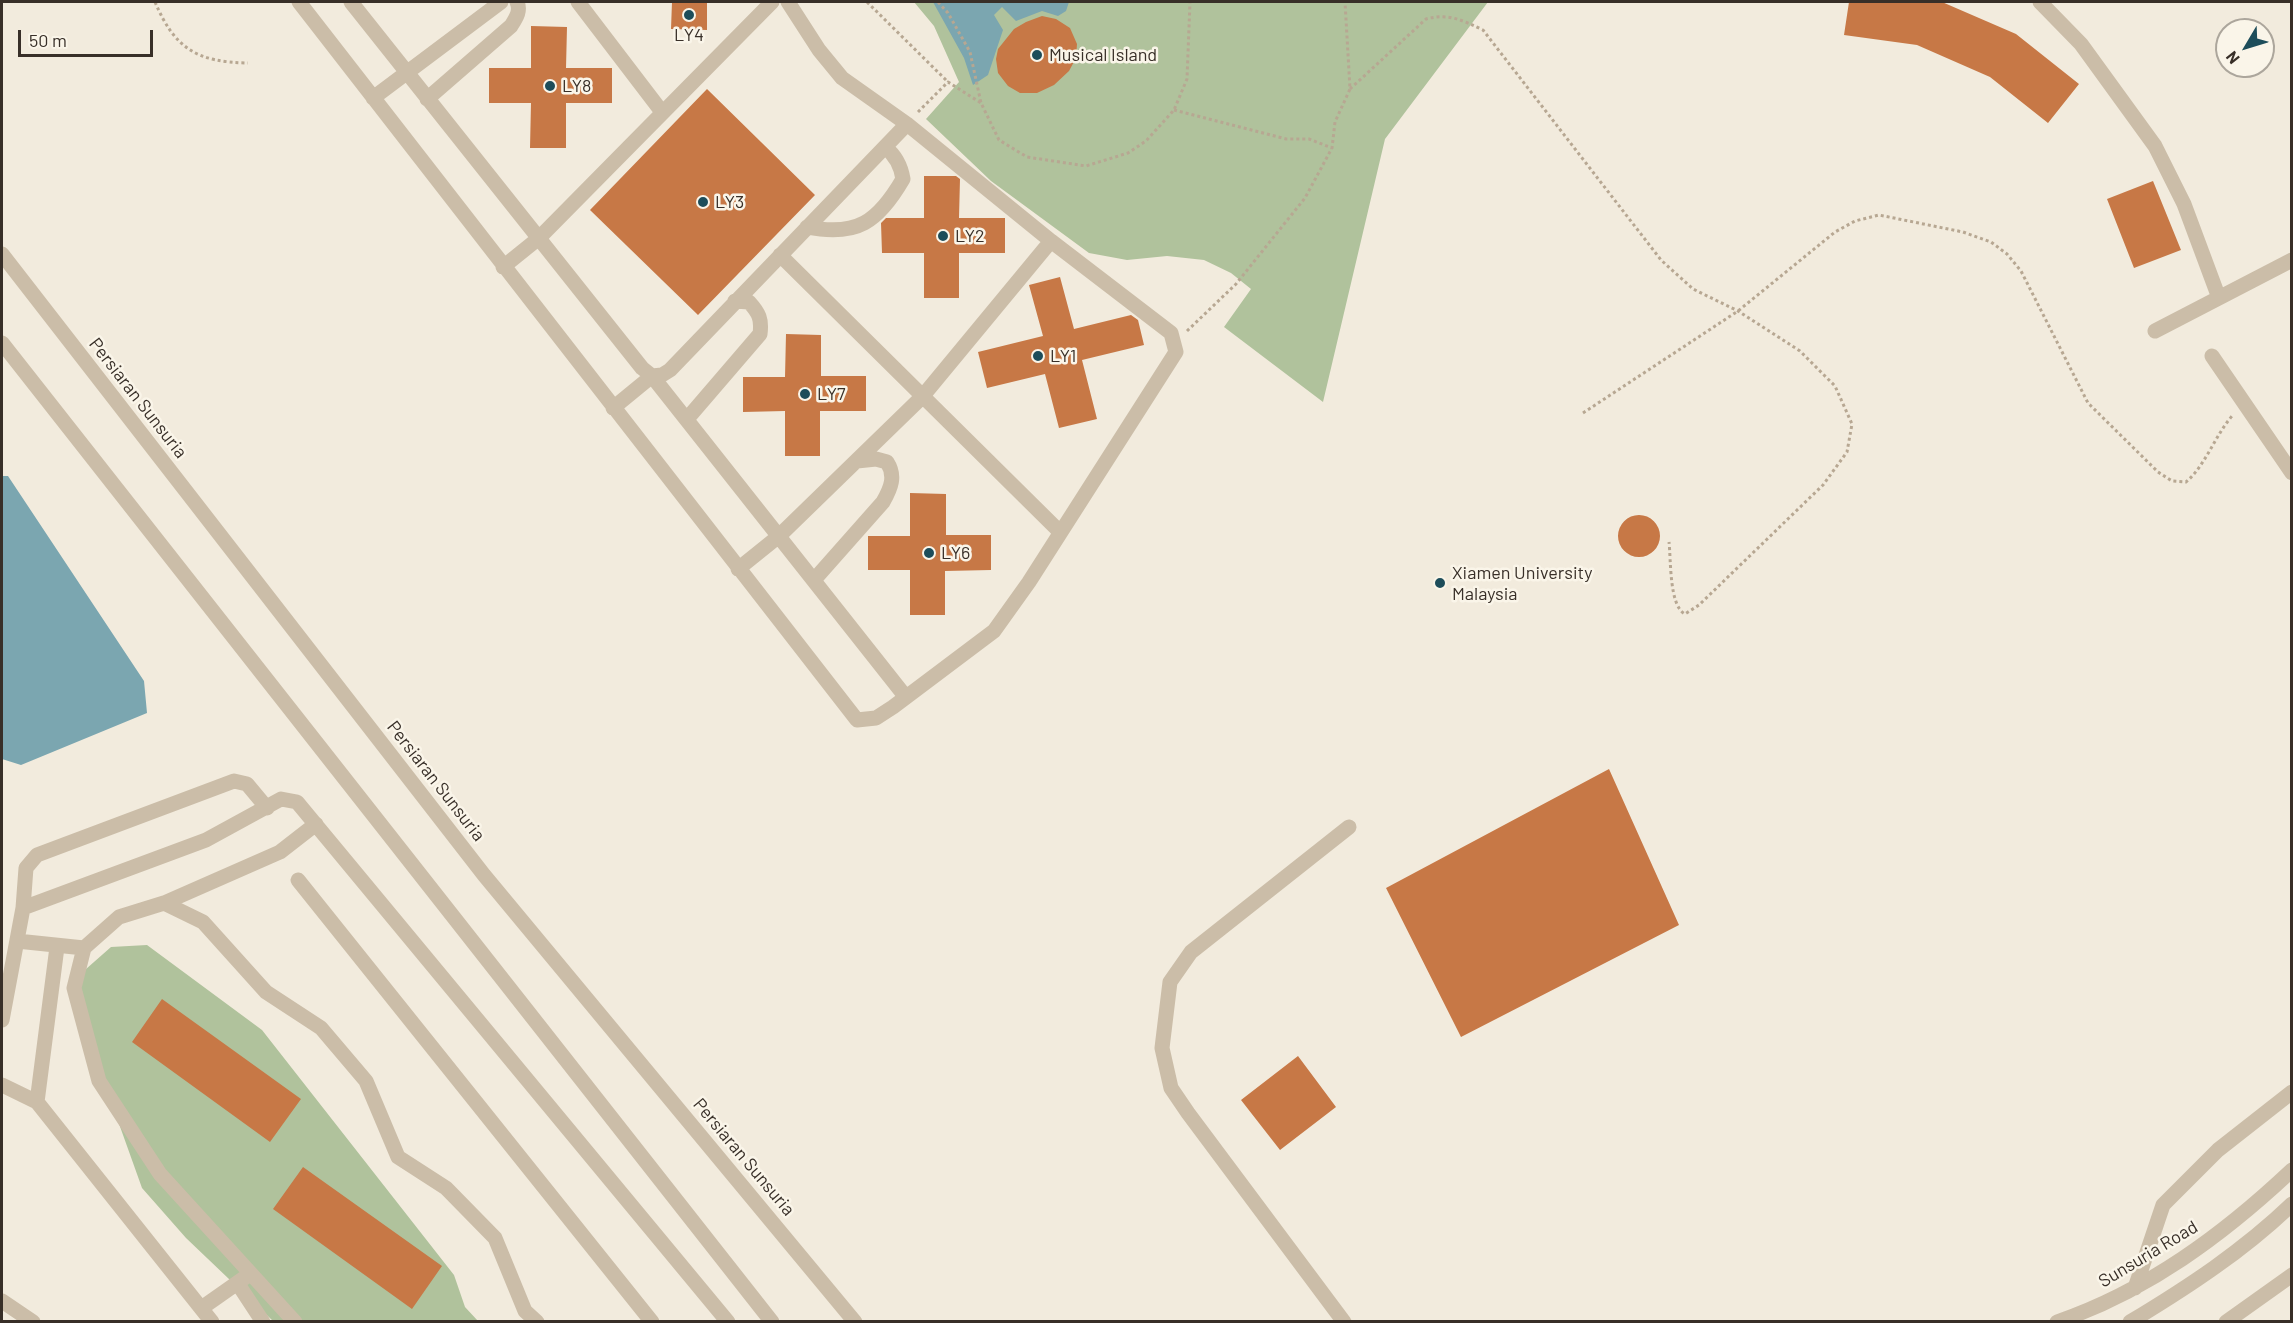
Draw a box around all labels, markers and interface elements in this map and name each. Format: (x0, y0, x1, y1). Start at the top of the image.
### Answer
marker: LY4 (682, 8, 696, 22)
scale bar (21, 18, 156, 56)
north arrow (2215, 18, 2275, 78)
place label: LY4 (674, 24, 704, 46)
text: 50 m (29, 29, 67, 51)
place label: Musical Island (1049, 44, 1157, 66)
marker: Musical Island (1030, 48, 1044, 62)
text: N (2221, 48, 2243, 68)
place label: LY8 (562, 75, 591, 97)
marker: LY8 (543, 79, 557, 93)
place label: LY3 (715, 191, 744, 213)
marker: LY3 (696, 195, 710, 209)
place label: LY2 (955, 225, 985, 247)
marker: LY2 (936, 229, 950, 243)
street label: Persiaran Sunsuria (84, 334, 192, 462)
place label: LY1 (1050, 345, 1076, 367)
marker: LY1 (1031, 349, 1045, 363)
place label: LY7 (817, 383, 846, 405)
marker: LY7 (798, 387, 812, 401)
place label: LY6 (941, 542, 970, 564)
marker: LY6 (922, 546, 936, 560)
place label: Xiamen University Malaysia (1452, 562, 1592, 604)
marker: Xiamen University Malaysia (1433, 576, 1447, 590)
street label: Persiaran Sunsuria (382, 717, 490, 845)
street label: Persiaran Sunsuria (689, 1094, 799, 1220)
street label: Sunsuria Road (2094, 1216, 2202, 1292)

